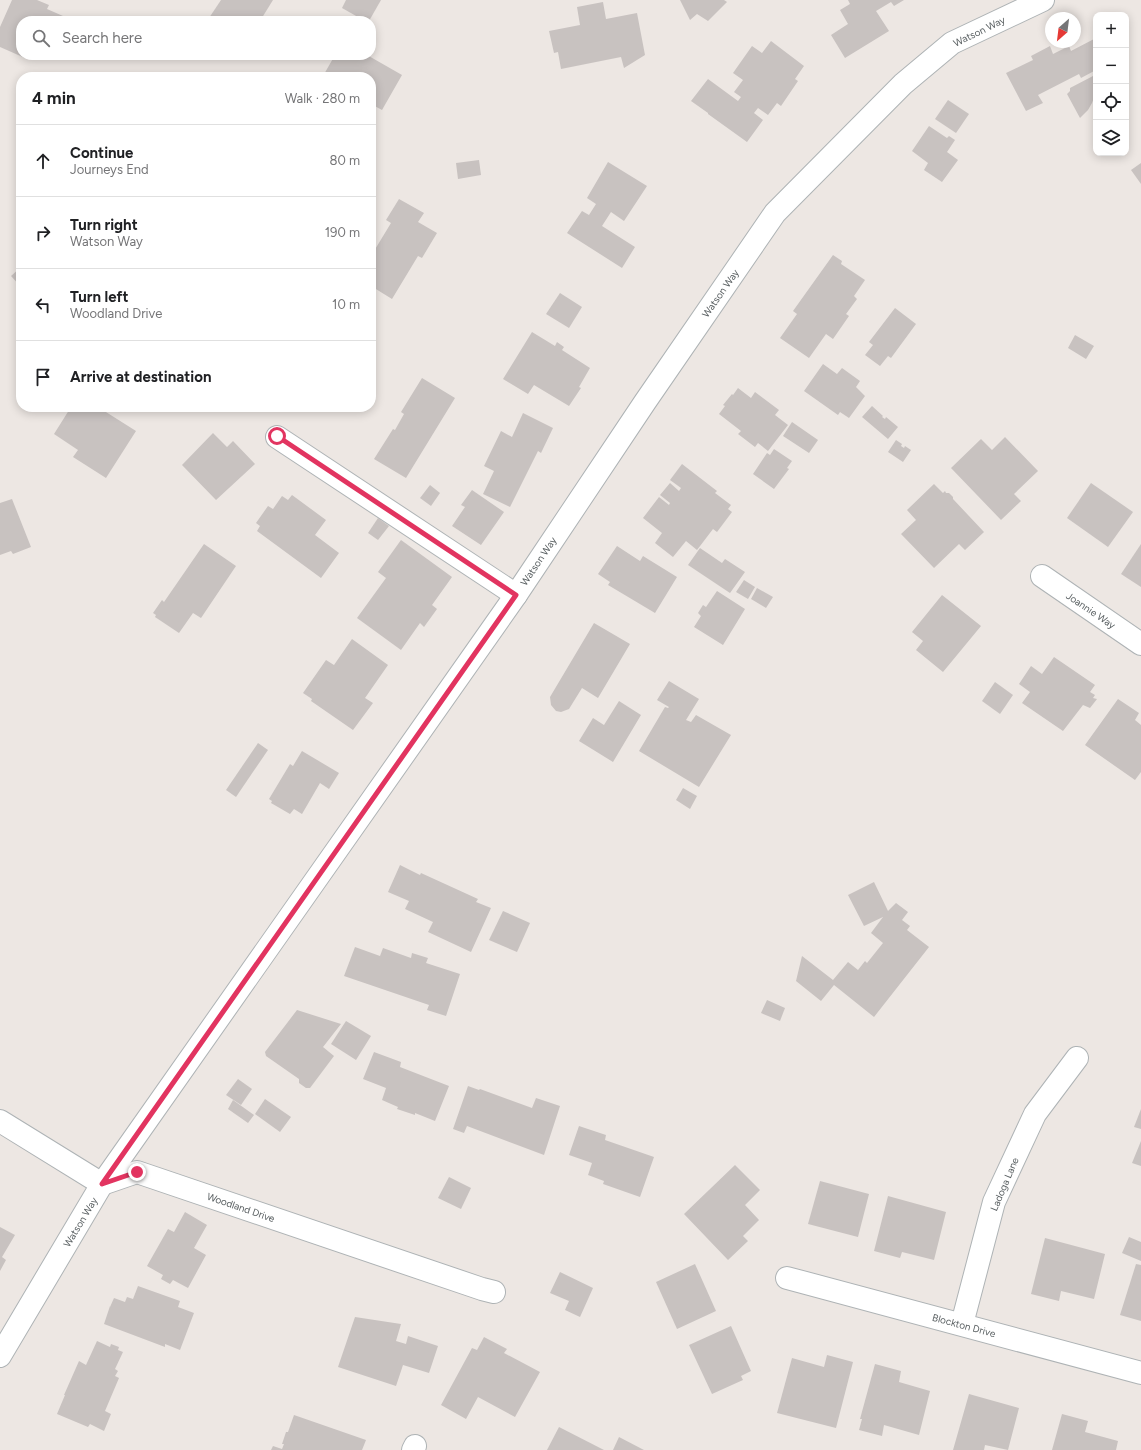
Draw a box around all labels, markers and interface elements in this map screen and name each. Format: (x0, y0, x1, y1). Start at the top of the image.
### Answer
north arrow (1045, 12, 1081, 48)
map controls (1093, 12, 1129, 156)
button: + (1093, 12, 1129, 48)
street label: Watson Way (951, 13, 1008, 50)
search box (16, 16, 376, 60)
icon: search (30, 27, 52, 49)
text: Search here (62, 29, 142, 47)
button: − (1093, 48, 1129, 84)
button: locate (1093, 84, 1129, 120)
text: 4 min (32, 88, 76, 108)
text: Walk · 280 m (285, 91, 360, 106)
button: layers (1093, 120, 1129, 156)
text: Continue (70, 144, 133, 162)
icon: ahead (32, 150, 54, 172)
text: 80 m (329, 153, 360, 168)
text: Journeys End (70, 162, 149, 177)
text: Turn right (70, 216, 138, 234)
icon: right (32, 222, 54, 244)
text: 190 m (325, 225, 360, 240)
text: Watson Way (70, 234, 143, 249)
street label: Watson Way (699, 266, 742, 320)
text: Turn left (70, 288, 128, 306)
icon: left (32, 294, 54, 316)
text: 10 m (332, 297, 360, 312)
text: Woodland Drive (70, 306, 162, 321)
icon: arrive (32, 366, 54, 388)
text: Arrive at destination (70, 368, 211, 386)
route start (268, 427, 286, 445)
street label: Watson Way (517, 534, 560, 588)
street label: Joannie Way (1063, 589, 1119, 632)
street label: Ladoga Lane (987, 1155, 1022, 1213)
route end (128, 1163, 146, 1181)
street label: Woodland Drive (205, 1190, 277, 1225)
street label: Watson Way (60, 1194, 101, 1250)
street label: Blockton Drive (931, 1311, 998, 1340)

